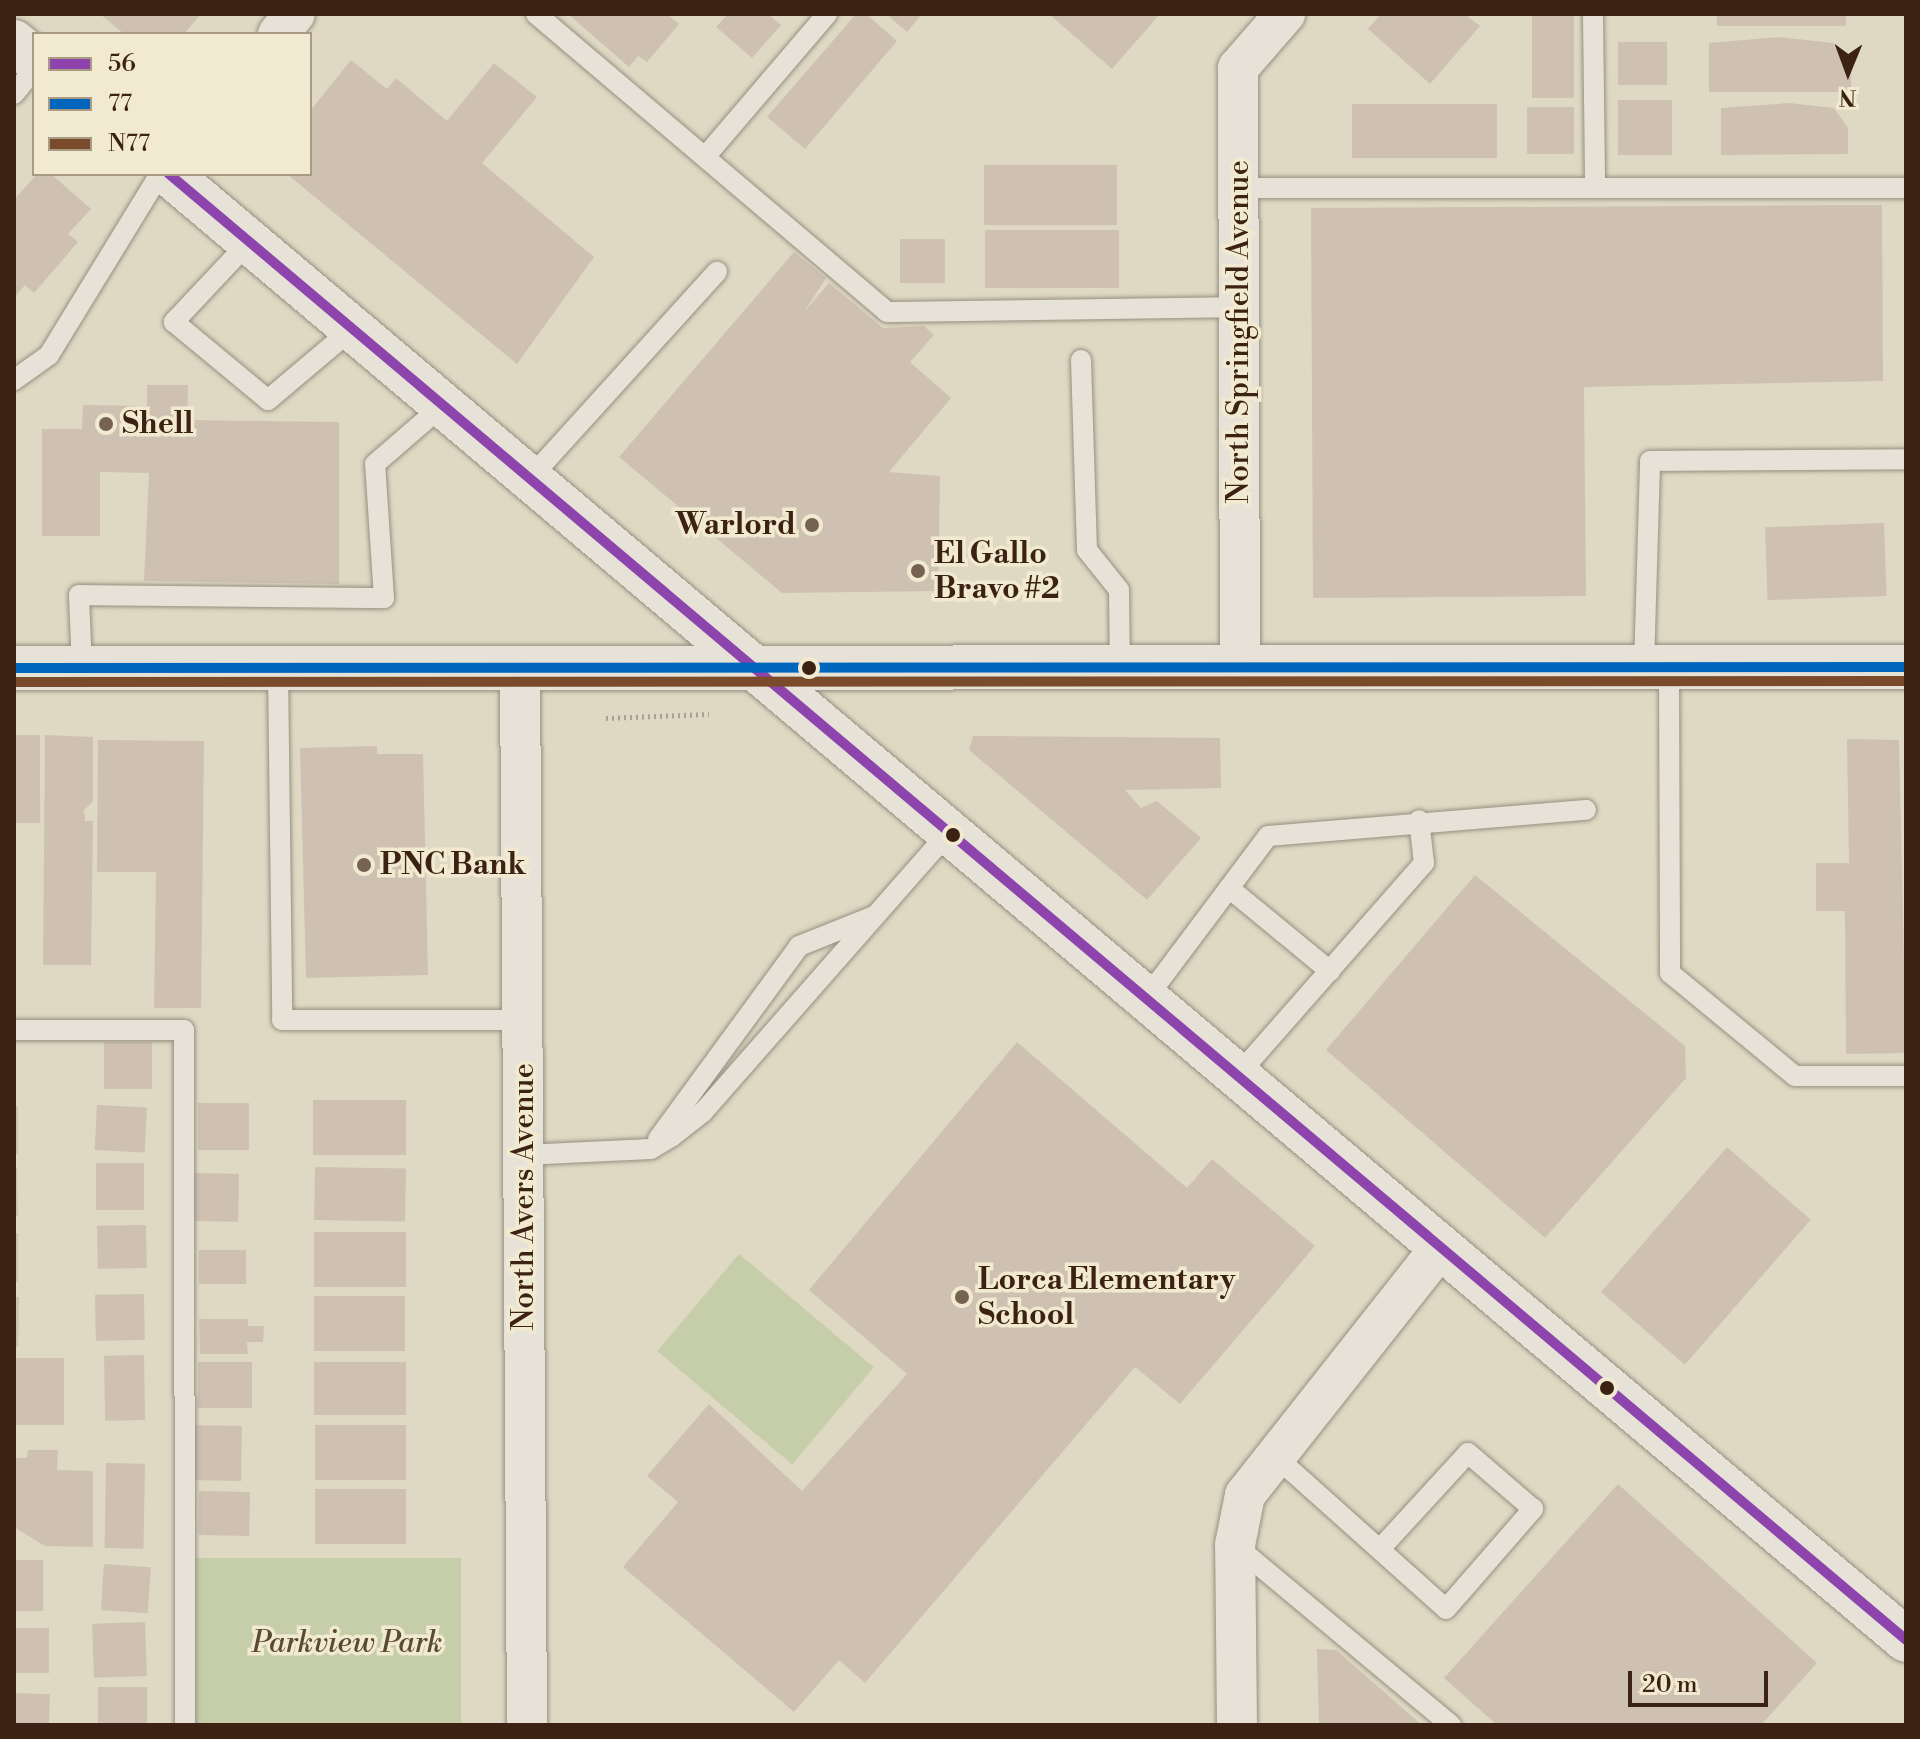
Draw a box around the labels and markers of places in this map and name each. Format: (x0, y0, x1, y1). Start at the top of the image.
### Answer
place label: Shell (122, 406, 193, 442)
marker: Shell (97, 415, 115, 433)
place label: Warlord (675, 507, 796, 543)
marker: Warlord (803, 516, 821, 534)
place label: El Gallo Bravo #2 (934, 536, 1060, 606)
marker: El Gallo Bravo #2 (909, 562, 927, 580)
unlabelled marker (801, 660, 817, 676)
unlabelled marker (945, 827, 961, 843)
place label: PNC Bank (380, 847, 526, 883)
marker: PNC Bank (355, 856, 373, 874)
place label: Lorca Elementary School (978, 1262, 1235, 1332)
marker: Lorca Elementary School (953, 1288, 971, 1306)
unlabelled marker (1599, 1380, 1615, 1396)

